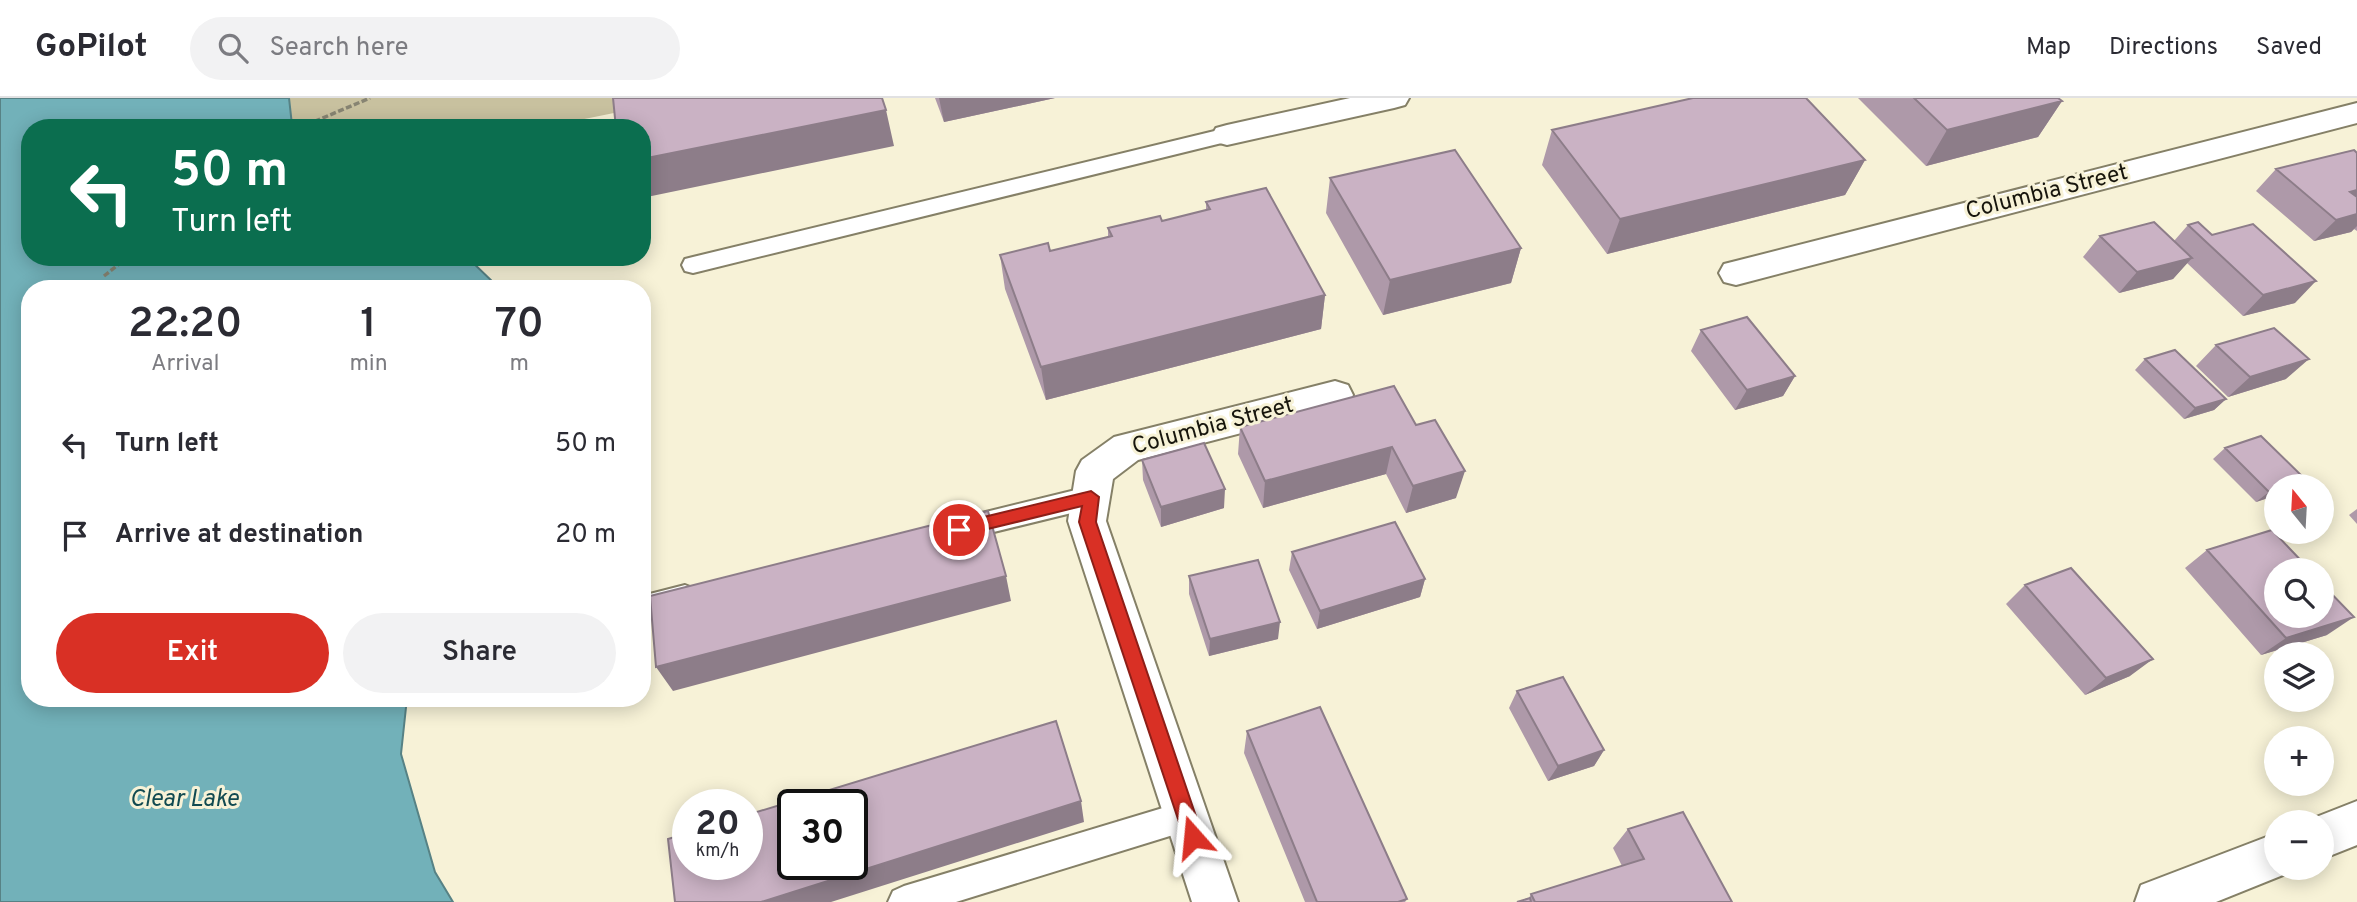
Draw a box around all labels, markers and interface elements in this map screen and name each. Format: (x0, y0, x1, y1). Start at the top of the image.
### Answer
search box (190, 17, 680, 80)
text: GoPilot (35, 27, 148, 69)
icon: search (214, 29, 252, 67)
text: Search here (270, 32, 408, 65)
text: Map (2026, 33, 2071, 63)
text: Directions (2109, 33, 2218, 63)
text: Saved (2256, 33, 2322, 63)
text: 50 m (171, 142, 288, 204)
icon: left (56, 147, 147, 238)
street label: Columbia Street (1963, 159, 2131, 227)
text: Turn left (171, 203, 292, 243)
text: 22:20 (128, 299, 242, 352)
text: 1 (360, 299, 377, 352)
text: 70 (495, 299, 544, 352)
text: Arrival (151, 350, 219, 379)
text: min (349, 350, 388, 379)
text: m (510, 350, 529, 379)
street label: Columbia Street (1129, 392, 1297, 462)
icon: left (56, 426, 94, 464)
text: Turn left (115, 428, 219, 461)
text: 50 m (555, 428, 616, 461)
north arrow (2264, 474, 2334, 544)
map controls (2264, 474, 2334, 880)
pin (929, 500, 989, 560)
icon: arrive (940, 511, 978, 549)
icon: arrive (56, 517, 94, 555)
text: Arrive at destination (115, 519, 363, 552)
text: 20 m (555, 519, 616, 552)
button: search (2264, 558, 2334, 628)
button: Exit (56, 613, 329, 693)
button: Share (343, 613, 616, 693)
button: layers (2264, 642, 2334, 712)
button: + (2264, 726, 2334, 796)
water label: Clear Lake (129, 785, 239, 815)
speed limit sign: 30 (777, 789, 868, 880)
position arrow (1156, 800, 1230, 874)
text: 20 (695, 803, 740, 847)
button: − (2264, 810, 2334, 880)
text: km/h (696, 840, 739, 863)

